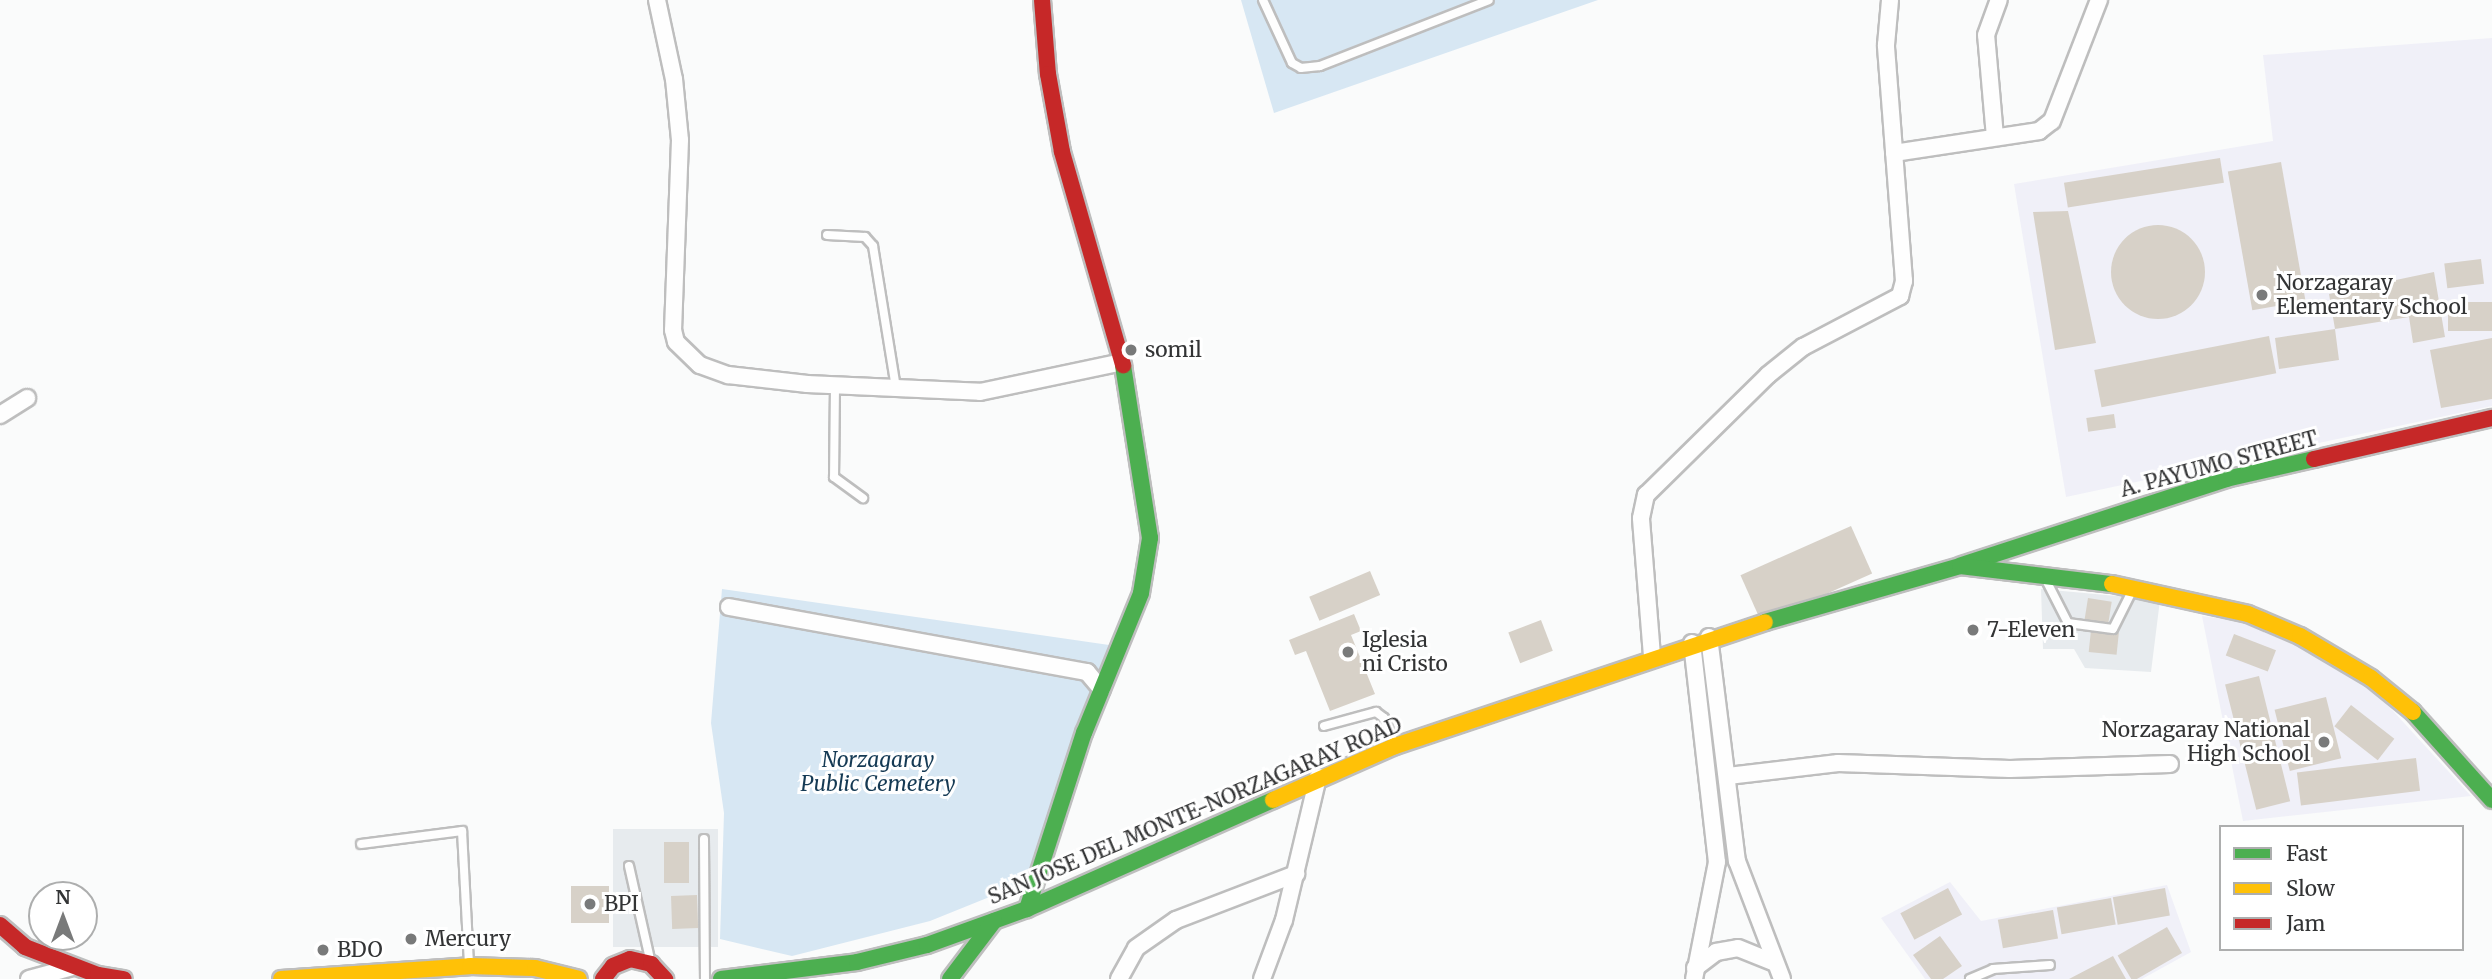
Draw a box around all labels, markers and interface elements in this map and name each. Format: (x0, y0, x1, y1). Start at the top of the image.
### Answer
place label: Norzagaray Elementary School (2276, 270, 2467, 320)
marker: Norzagaray Elementary School (2254, 287, 2270, 303)
place label: somil (1145, 337, 1202, 363)
marker: somil (1123, 342, 1139, 358)
street label: A. PAYUMO STREET (2118, 426, 2320, 502)
place label: 7-Eleven (1987, 617, 2075, 643)
marker: 7-Eleven (1965, 622, 1981, 638)
place label: Iglesia ni Cristo (1362, 627, 1448, 677)
marker: Iglesia ni Cristo (1340, 644, 1356, 660)
street label: SAN JOSE DEL MONTE-NORZAGARAY ROAD (984, 712, 1406, 910)
place label: Norzagaray National High School (2102, 717, 2310, 767)
marker: Norzagaray National High School (2316, 734, 2332, 750)
park label: Norzagaray Public Cemetery (801, 747, 955, 797)
legend (2219, 825, 2464, 951)
text: Fast (2286, 840, 2328, 867)
text: Slow (2286, 875, 2335, 902)
north arrow (28, 881, 98, 951)
text: N (55, 885, 71, 909)
place label: BPI (604, 891, 639, 917)
marker: BPI (582, 896, 598, 912)
text: Jam (2286, 910, 2325, 937)
place label: Mercury (425, 926, 511, 952)
marker: Mercury (403, 931, 419, 947)
place label: BDO (337, 937, 383, 963)
marker: BDO (315, 942, 331, 958)

